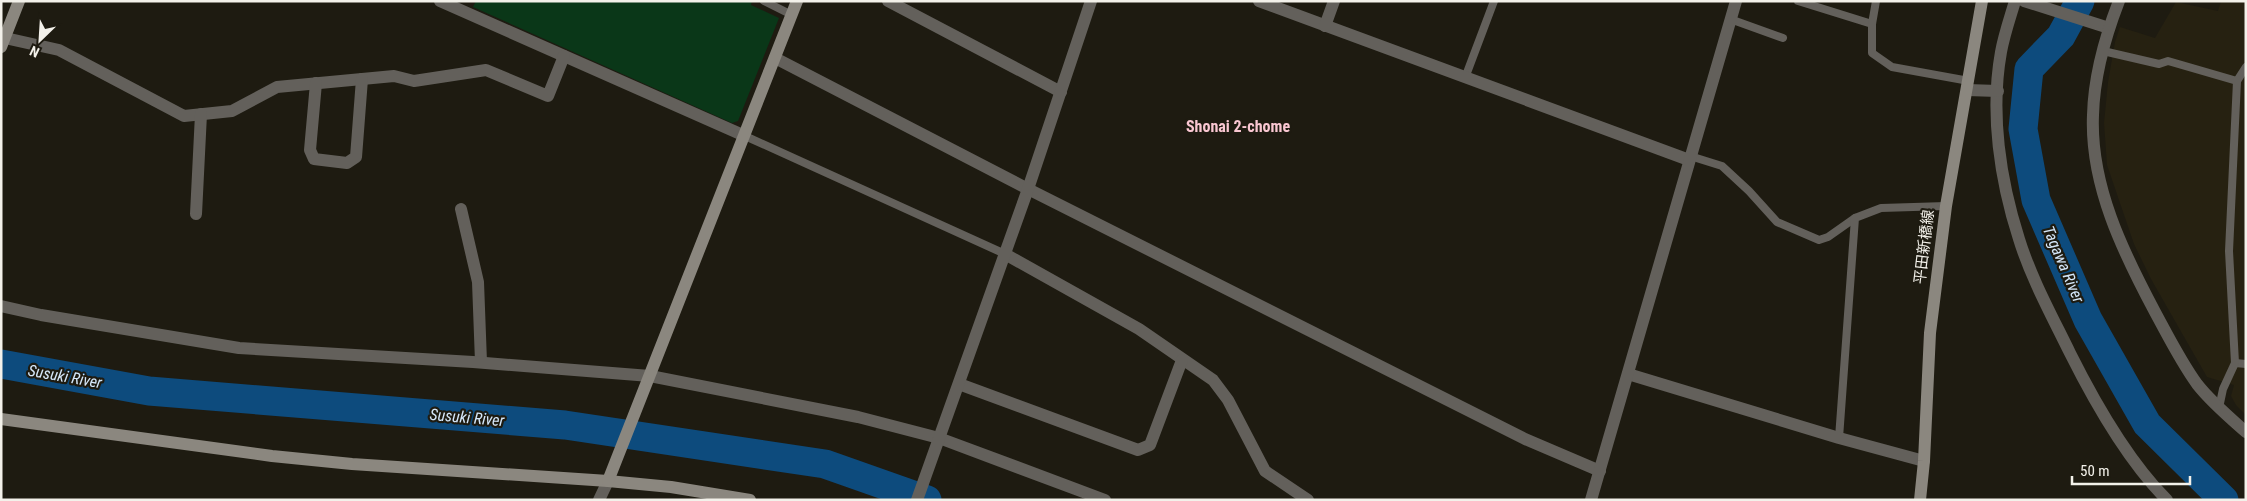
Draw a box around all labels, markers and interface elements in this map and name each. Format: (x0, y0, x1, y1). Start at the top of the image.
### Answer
north arrow (15, 15, 65, 65)
text: N (27, 43, 42, 61)
district label: Shonai 2-chome (1186, 117, 1290, 136)
street label: 平田新橋線 (1910, 209, 1938, 285)
water label: Tagawa River (2039, 223, 2089, 306)
water label: Susuki River (27, 361, 105, 393)
water label: Susuki River (429, 405, 506, 430)
scale bar (2072, 454, 2190, 486)
text: 50 m (2080, 462, 2110, 480)

